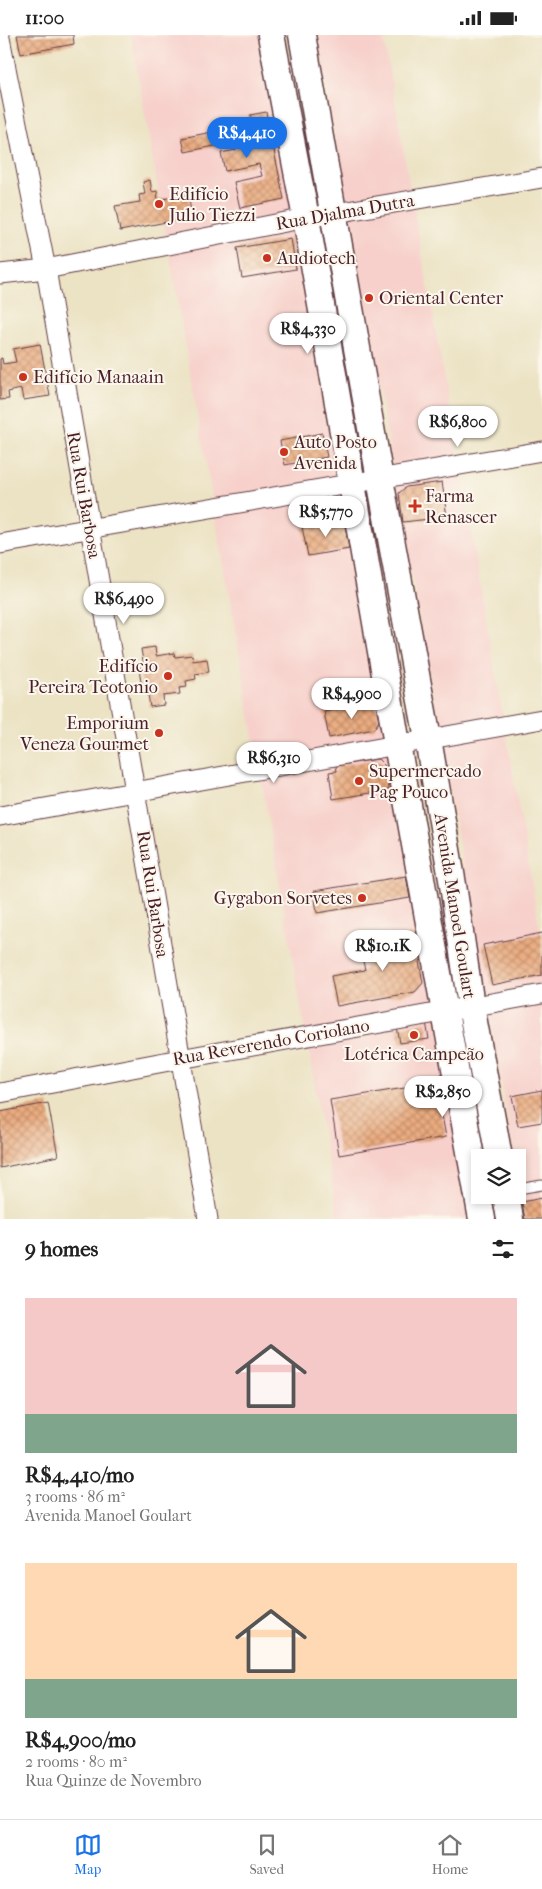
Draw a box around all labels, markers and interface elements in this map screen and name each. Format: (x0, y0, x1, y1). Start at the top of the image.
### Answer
text: 11:00 (25, 7, 64, 29)
pin: R$4,410 (201, 117, 293, 159)
text: R$4,410 (218, 123, 276, 142)
place label: Edifício Julio Tiezzi (167, 184, 257, 226)
street label: Rua Djalma Dutra (274, 190, 417, 235)
marker: Edifício Julio Tiezzi (153, 198, 165, 210)
place label: Audiotech (276, 248, 356, 269)
marker: Audiotech (261, 252, 273, 264)
place label: Oriental Center (379, 288, 504, 309)
marker: Oriental Center (363, 292, 375, 304)
pin: R$4,330 (262, 313, 354, 355)
text: R$4,330 (280, 319, 336, 338)
place label: Edifício Manaain (33, 367, 165, 388)
marker: Edifício Manaain (17, 371, 29, 383)
pin: R$6,800 (412, 405, 504, 448)
text: R$6,800 (429, 412, 487, 431)
street label: Rua Rui Barbosa (62, 430, 105, 561)
place label: Auto Posto Avenida (293, 432, 377, 474)
marker: Auto Posto Avenida (278, 446, 290, 458)
place label: Farma Renascer (425, 486, 497, 528)
pin: R$5,770 (280, 495, 372, 538)
marker: Farma Renascer (409, 500, 421, 512)
text: R$5,770 (299, 502, 353, 521)
pin: R$6,490 (78, 583, 170, 625)
text: R$6,490 (94, 589, 154, 608)
place label: Edifício Pereira Teotonio (28, 656, 158, 698)
marker: Edifício Pereira Teotonio (162, 670, 174, 682)
pin: R$4,900 (306, 677, 398, 720)
text: R$4,900 (322, 684, 382, 703)
place label: Emporium Veneza Gourmet (19, 713, 150, 755)
marker: Emporium Veneza Gourmet (153, 727, 165, 739)
pin: R$6,310 (228, 741, 320, 784)
text: R$6,310 (247, 748, 301, 767)
place label: Supermercado Pag Pouco (369, 761, 481, 803)
marker: Supermercado Pag Pouco (353, 775, 365, 787)
street label: Avenida Manoel Goulart (429, 811, 480, 1001)
street label: Rua Rui Barbosa (132, 829, 173, 960)
place label: Gygabon Sorvetes (214, 888, 352, 909)
marker: Gygabon Sorvetes (356, 892, 368, 904)
pin: R$10.1K (337, 929, 429, 972)
text: R$10.1K (355, 936, 411, 955)
street label: Rua Reverendo Coriolano (171, 1015, 371, 1070)
marker: Lotérica Campeão (408, 1029, 420, 1041)
place label: Lotérica Campeão (344, 1044, 484, 1065)
pin: R$2,850 (397, 1075, 489, 1118)
text: R$2,850 (415, 1082, 471, 1101)
map controls (471, 1149, 526, 1204)
button: layers (471, 1149, 526, 1204)
icon: filters (489, 1235, 517, 1263)
text: 9 homes (25, 1237, 98, 1261)
icon: home (226, 1331, 316, 1421)
text: R$4,410/mo (25, 1463, 134, 1487)
text: 3 rooms · 86 m² (25, 1487, 125, 1506)
text: Avenida Manoel Goulart (25, 1506, 192, 1525)
icon: home (226, 1596, 316, 1686)
text: R$4,900/mo (25, 1728, 136, 1752)
text: 2 rooms · 80 m² (25, 1752, 127, 1771)
text: Rua Quinze de Novembro (25, 1771, 202, 1790)
tab: Map (74, 1831, 102, 1878)
tab: Saved (249, 1831, 284, 1878)
tab: Home (432, 1831, 468, 1878)

